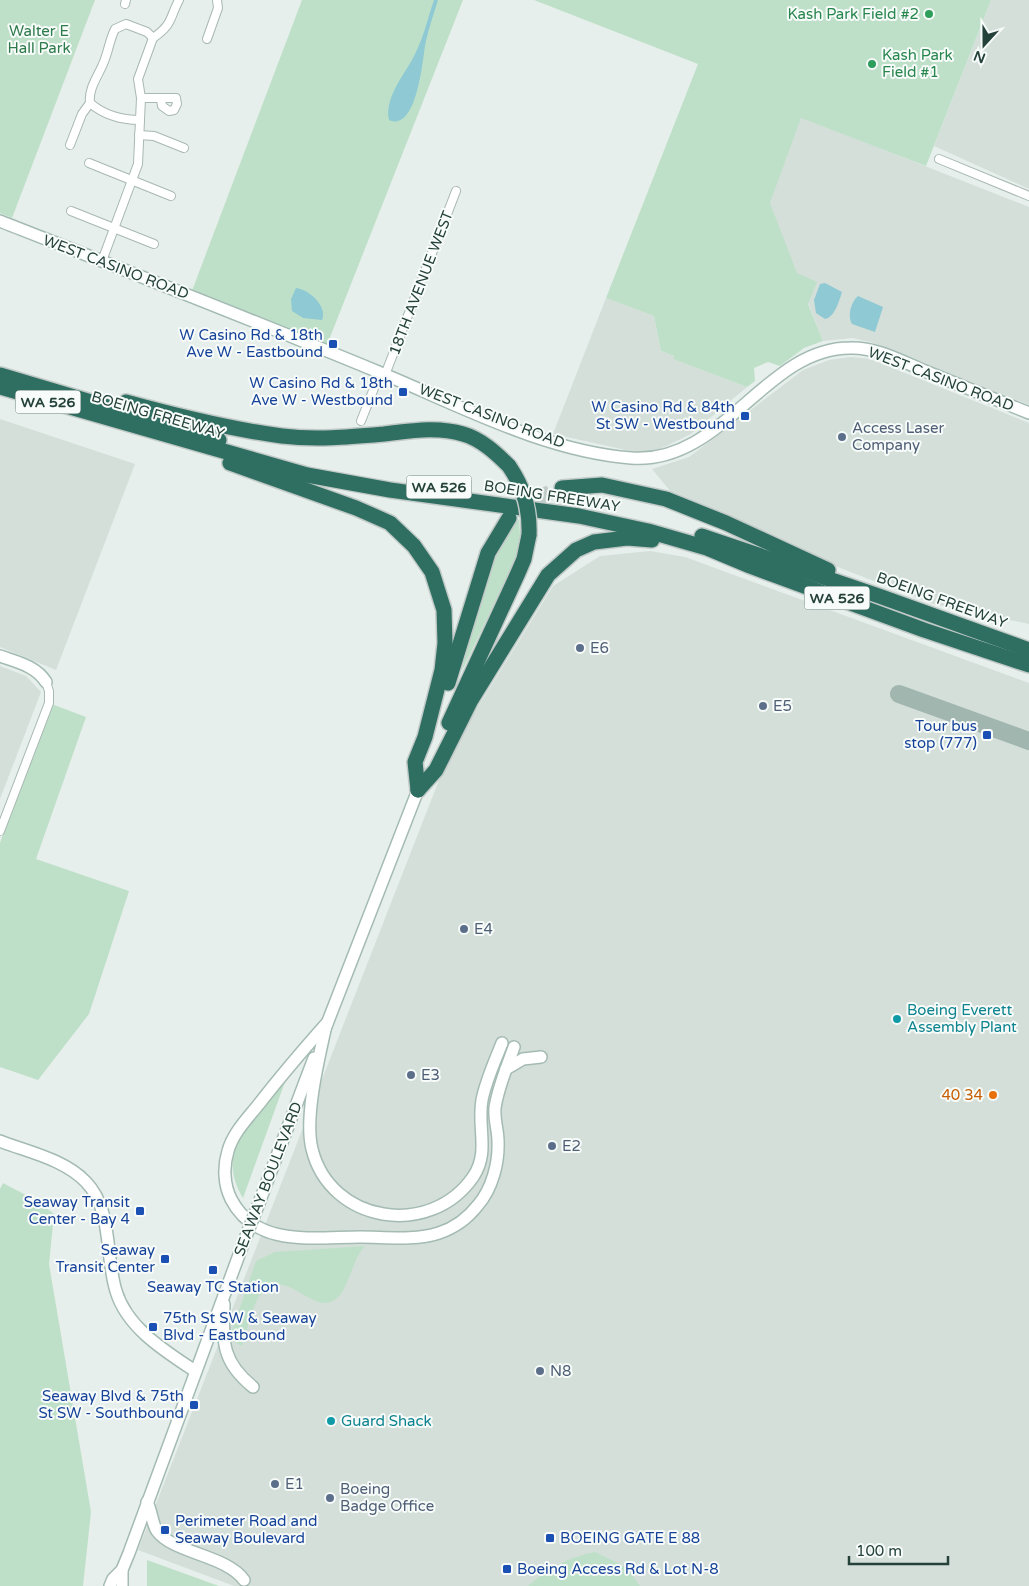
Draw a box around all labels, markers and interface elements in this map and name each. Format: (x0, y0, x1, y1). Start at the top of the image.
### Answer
place label: Kash Park Field #2 (787, 5, 919, 23)
marker: Kash Park Field #2 (923, 8, 935, 20)
north arrow (959, 20, 1009, 70)
park label: Walter E Hall Park (7, 22, 71, 57)
place label: Kash Park Field #1 (882, 46, 953, 81)
text: N (971, 47, 988, 67)
marker: Kash Park Field #1 (866, 58, 878, 70)
street label: 18TH AVENUE WEST (385, 208, 457, 358)
street label: WEST CASINO ROAD (41, 231, 191, 303)
place label: W Casino Rd & 18th Ave W - Eastbound (179, 326, 323, 361)
marker: W Casino Rd & 18th Ave W - Eastbound (327, 338, 339, 350)
street label: WEST CASINO ROAD (866, 343, 1016, 415)
place label: W Casino Rd & 18th Ave W - Westbound (249, 374, 393, 409)
street label: WEST CASINO ROAD (417, 380, 567, 452)
marker: W Casino Rd & 18th Ave W - Westbound (397, 386, 409, 398)
street label: BOEING FREEWAY (89, 387, 227, 443)
road number: WA 526 (15, 391, 80, 414)
place label: W Casino Rd & 84th St SW - Westbound (591, 398, 735, 433)
marker: W Casino Rd & 84th St SW - Westbound (739, 410, 751, 422)
place label: Access Laser Company (852, 419, 944, 454)
marker: Access Laser Company (836, 431, 848, 443)
road number: WA 526 (406, 476, 472, 498)
street label: BOEING FREEWAY (483, 476, 622, 516)
street label: BOEING FREEWAY (874, 568, 1010, 632)
road number: WA 526 (804, 586, 870, 610)
place label: E6 (590, 639, 609, 657)
marker: E6 (574, 642, 586, 654)
place label: E5 (773, 697, 792, 715)
marker: E5 (757, 700, 769, 712)
place label: Tour bus stop (777) (904, 717, 977, 752)
marker: Tour bus stop (777) (981, 729, 993, 741)
place label: E4 (474, 920, 493, 938)
marker: E4 (458, 923, 470, 935)
place label: Boeing Everett Assembly Plant (907, 1001, 1017, 1036)
marker: Boeing Everett Assembly Plant (891, 1013, 903, 1025)
place label: E3 (421, 1066, 440, 1084)
marker: E3 (405, 1069, 417, 1081)
place label: 40 34 (941, 1086, 983, 1104)
marker: 40 34 (987, 1089, 999, 1101)
street label: SEAWAY BOULEVARD (230, 1099, 306, 1259)
place label: E2 (562, 1137, 581, 1155)
marker: E2 (546, 1140, 558, 1152)
place label: Seaway Transit Center - Bay 4 (24, 1193, 130, 1228)
marker: Seaway Transit Center - Bay 4 (134, 1205, 146, 1217)
place label: Seaway Transit Center (55, 1241, 155, 1276)
marker: Seaway Transit Center (159, 1253, 171, 1265)
marker: Seaway TC Station (207, 1264, 219, 1276)
place label: Seaway TC Station (147, 1278, 279, 1296)
place label: 75th St SW & Seaway Blvd - Eastbound (163, 1309, 317, 1344)
marker: 75th St SW & Seaway Blvd - Eastbound (147, 1321, 159, 1333)
place label: N8 (550, 1362, 571, 1380)
marker: N8 (534, 1365, 546, 1377)
place label: Seaway Blvd & 75th St SW - Southbound (38, 1387, 184, 1422)
marker: Seaway Blvd & 75th St SW - Southbound (188, 1399, 200, 1411)
place label: Guard Shack (341, 1412, 432, 1430)
marker: Guard Shack (325, 1415, 337, 1427)
place label: E1 (285, 1475, 304, 1493)
marker: E1 (269, 1478, 281, 1490)
place label: Boeing Badge Office (340, 1480, 434, 1515)
marker: Boeing Badge Office (324, 1492, 336, 1504)
place label: Perimeter Road and Seaway Boulevard (175, 1512, 318, 1547)
marker: Perimeter Road and Seaway Boulevard (159, 1524, 171, 1536)
place label: BOEING GATE E 88 (560, 1529, 700, 1547)
marker: BOEING GATE E 88 (544, 1532, 556, 1544)
scale bar (849, 1534, 948, 1566)
text: 100 m (856, 1542, 902, 1560)
place label: Boeing Access Rd & Lot N-8 (517, 1560, 719, 1578)
marker: Boeing Access Rd & Lot N-8 (501, 1563, 513, 1575)

